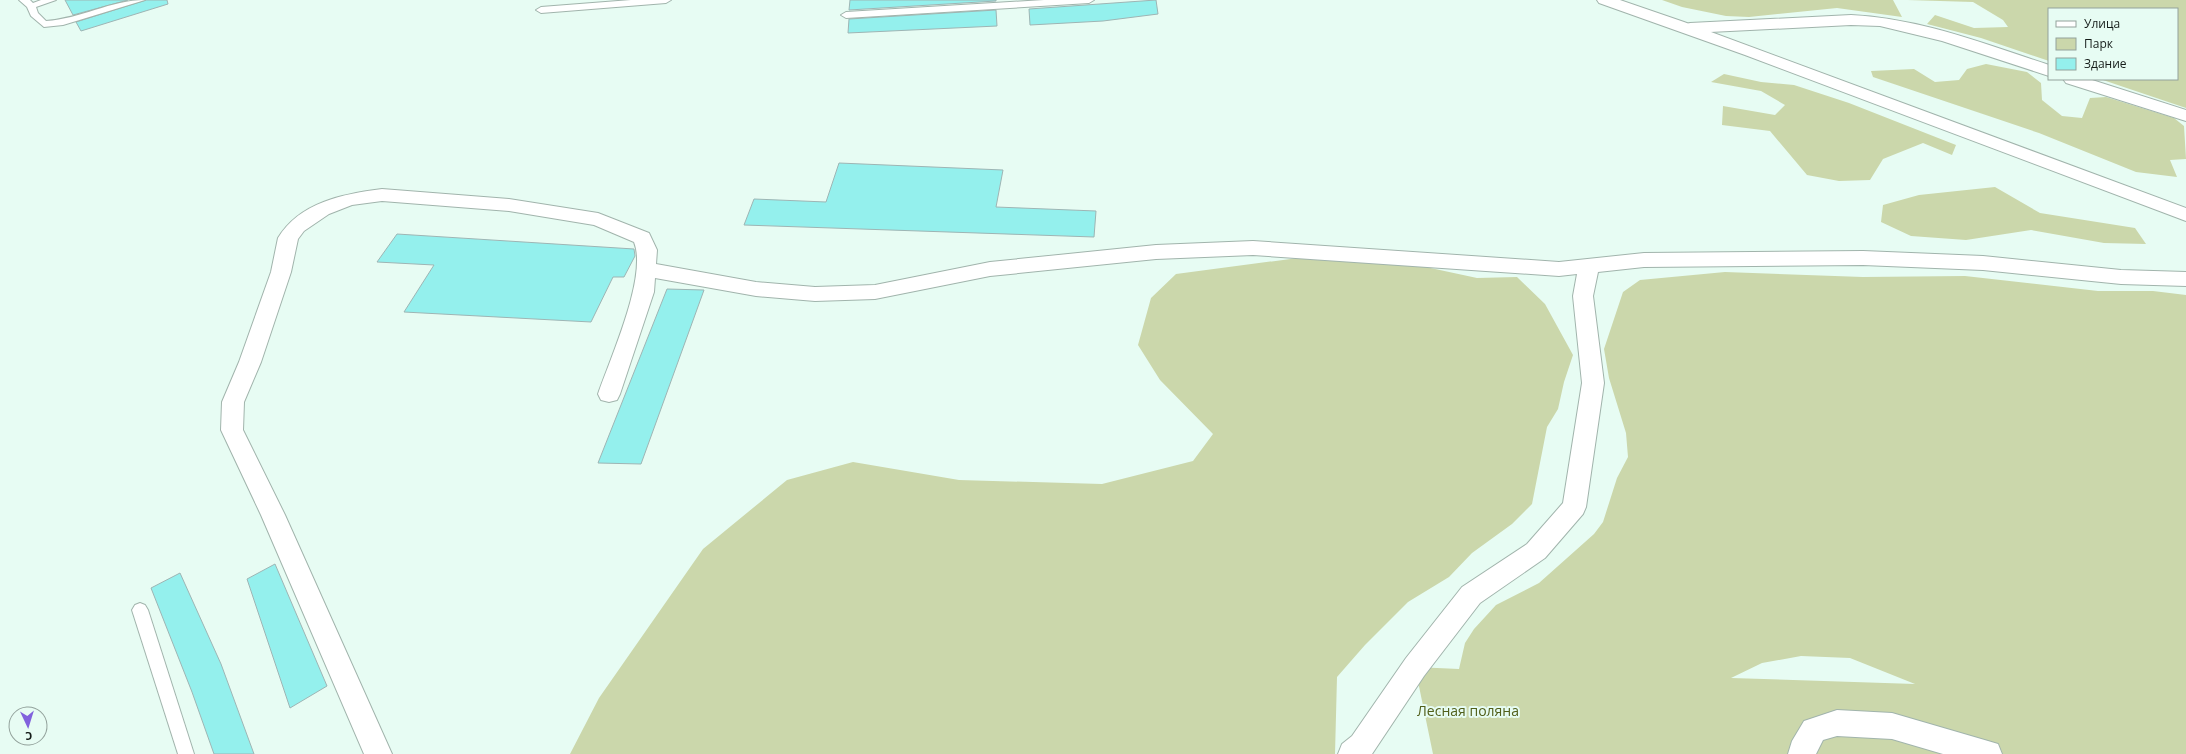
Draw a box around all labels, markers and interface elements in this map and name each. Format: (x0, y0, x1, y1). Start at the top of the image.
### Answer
legend (2048, 8, 2178, 80)
text: Улица (2084, 15, 2120, 32)
text: Парк (2084, 35, 2114, 52)
text: Здание (2084, 55, 2127, 72)
park label: Лесная поляна (1417, 701, 1519, 720)
north arrow (8, 706, 48, 746)
text: С (25, 729, 33, 744)

